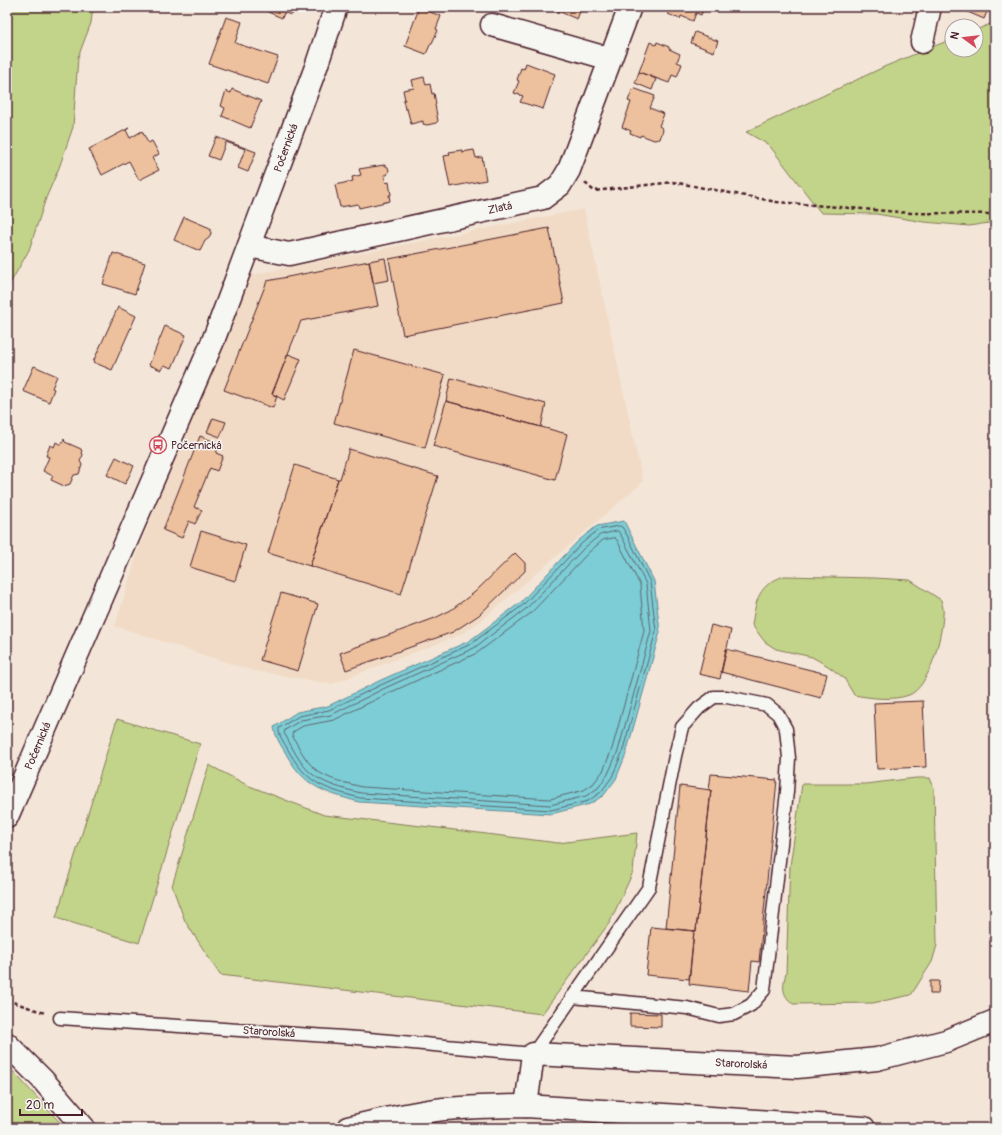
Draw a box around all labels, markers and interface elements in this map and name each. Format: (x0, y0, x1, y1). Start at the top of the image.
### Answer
north arrow (944, 18, 984, 58)
text: N (948, 30, 962, 41)
street label: Počernická (271, 122, 301, 174)
street label: Zlatá (487, 199, 513, 217)
bus stop icon: Počernická (148, 435, 168, 455)
place label: Počernická (171, 439, 222, 452)
street label: Počernická (22, 720, 54, 772)
street label: Starorolská (242, 1024, 296, 1040)
street label: Starorolská (714, 1056, 768, 1072)
scale bar (20, 1091, 82, 1117)
text: 20 m (26, 1098, 55, 1113)

